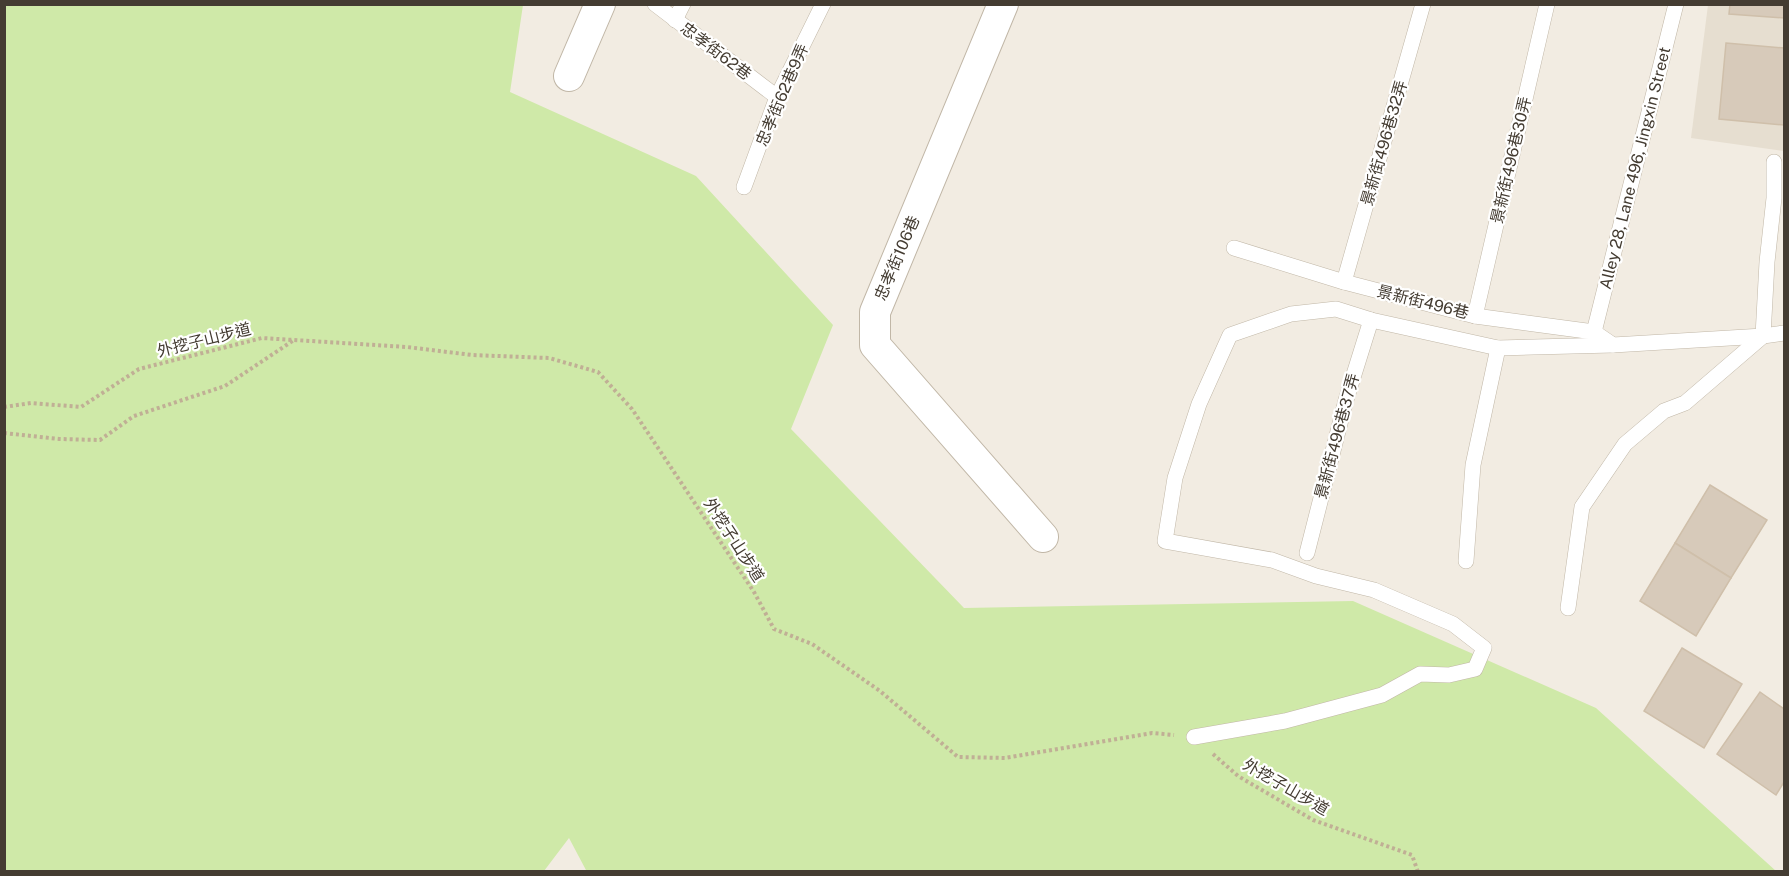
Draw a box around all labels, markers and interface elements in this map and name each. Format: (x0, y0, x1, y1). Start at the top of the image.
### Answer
street label: 忠孝街62巷 (677, 18, 755, 84)
street label: 忠孝街62巷9弄 (752, 41, 812, 149)
street label: Alley 28, Lane 496, Jingxin Street (1596, 45, 1674, 291)
street label: 景新街496巷32弄 (1357, 78, 1411, 208)
street label: 景新街496巷30弄 (1487, 95, 1535, 225)
street label: 忠孝街106巷 (871, 213, 923, 303)
street label: 景新街496巷 (1375, 281, 1471, 323)
street label: 外挖子山步道 (155, 319, 253, 361)
street label: 景新街496巷37弄 (1311, 371, 1363, 501)
street label: 外挖子山步道 (700, 495, 768, 585)
street label: 外挖子山步道 (1240, 755, 1332, 819)

